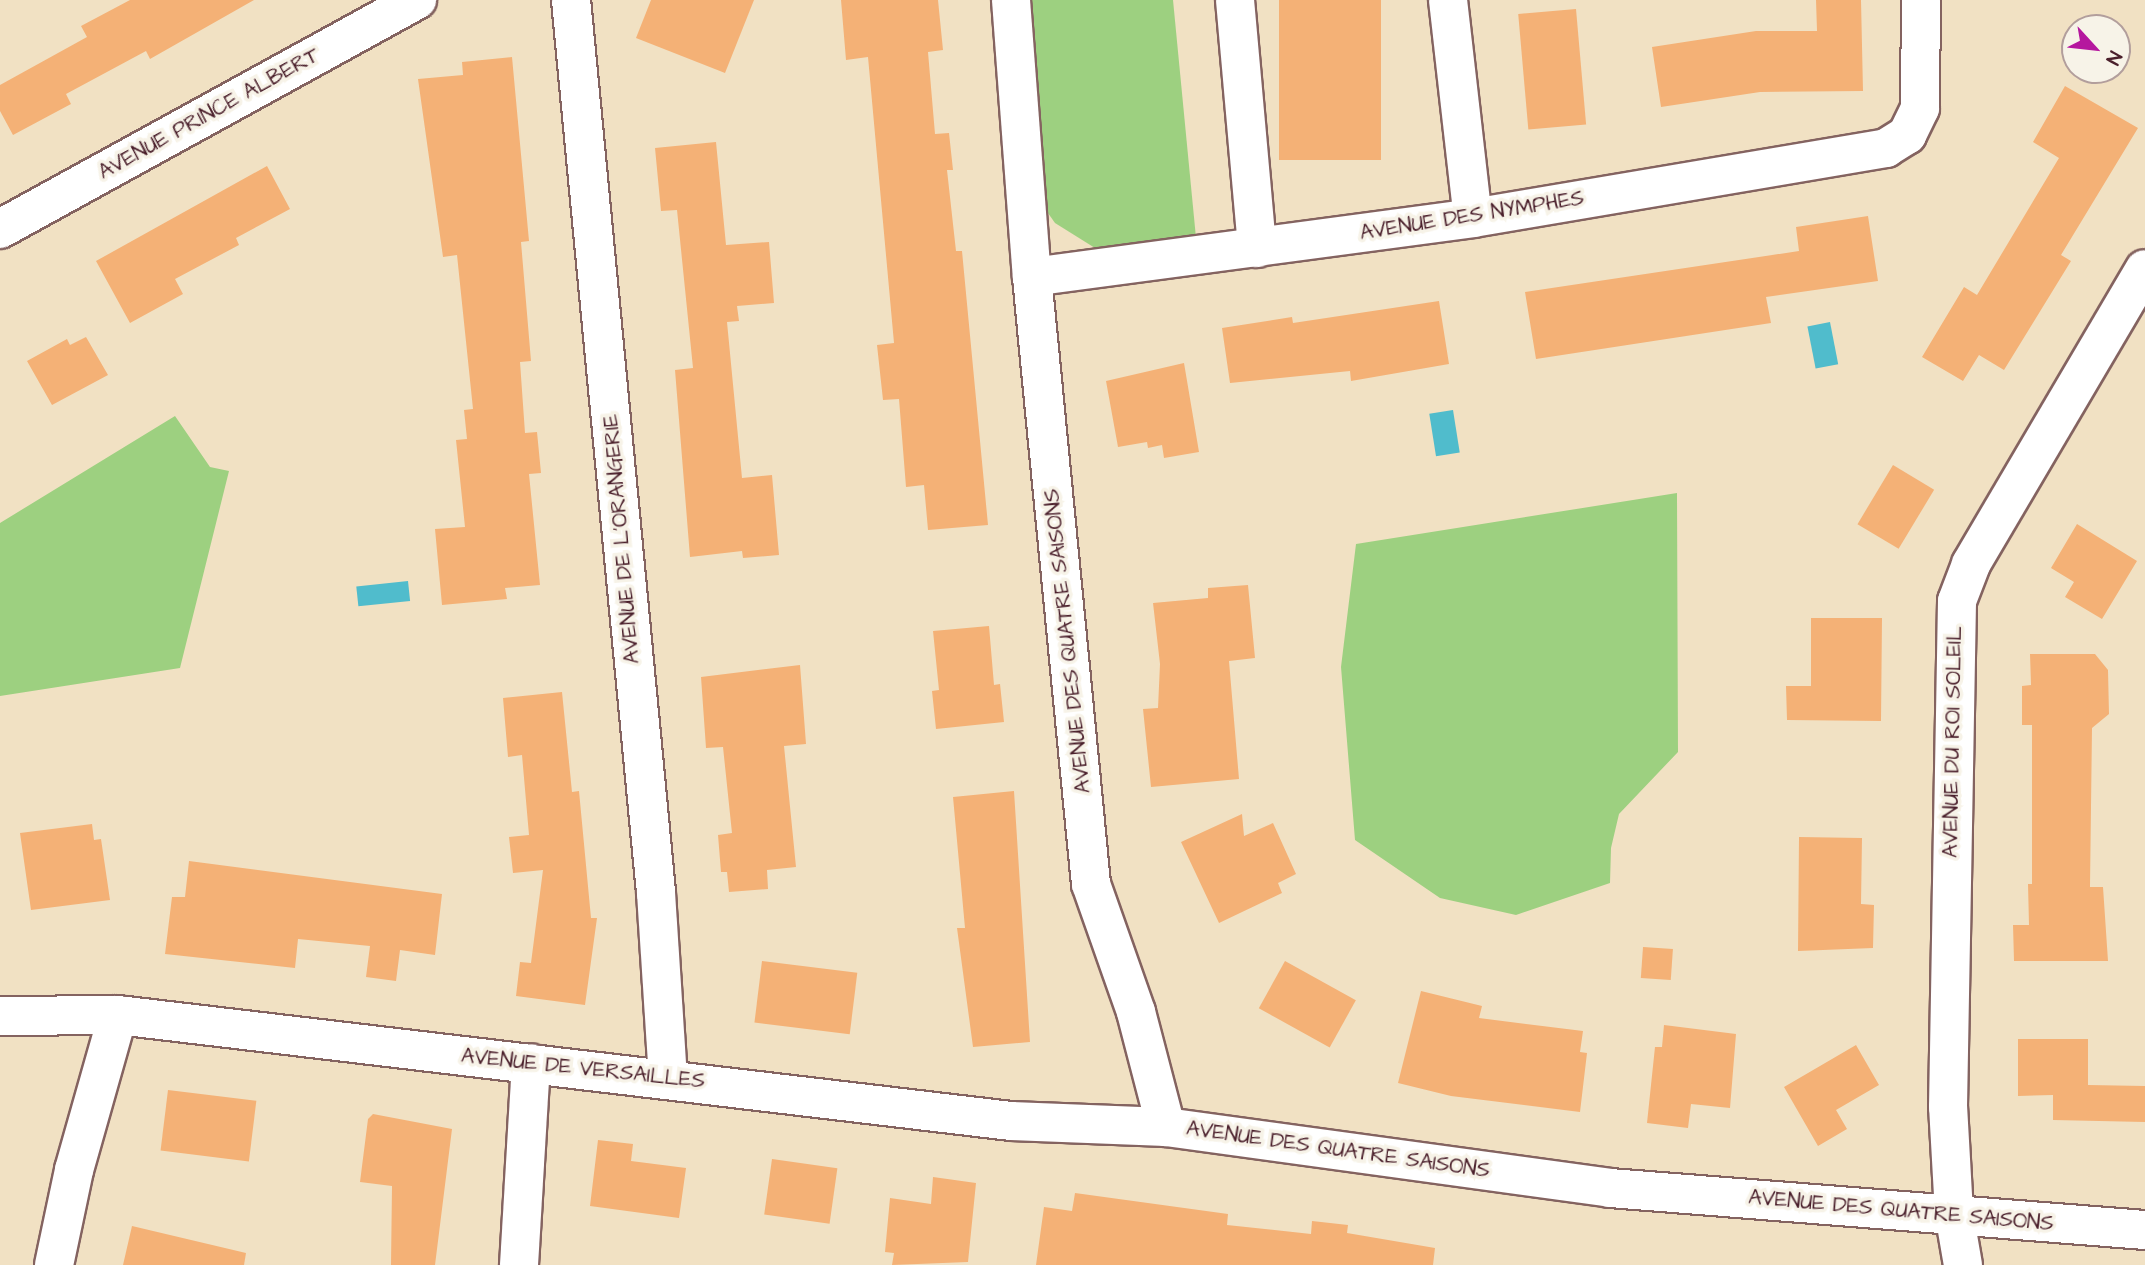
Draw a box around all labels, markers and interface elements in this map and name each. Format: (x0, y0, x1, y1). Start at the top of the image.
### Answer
north arrow (2061, 14, 2131, 84)
street label: AVENUE PRINCE ALBERT (94, 43, 324, 185)
text: N (2099, 46, 2128, 69)
street label: AVENUE DES NYMPHES (1358, 186, 1586, 246)
street label: AVENUE DE L'ORANGERIE (599, 413, 645, 665)
street label: AVENUE DES QUATRE SAISONS (1039, 487, 1097, 795)
street label: AVENUE DU ROI SOLEIL (1938, 626, 1968, 858)
street label: AVENUE DE VERSAILLES (460, 1044, 706, 1094)
street label: AVENUE DES QUATRE SAISONS (1185, 1116, 1491, 1184)
street label: AVENUE DES QUATRE SAISONS (1747, 1185, 2055, 1237)

